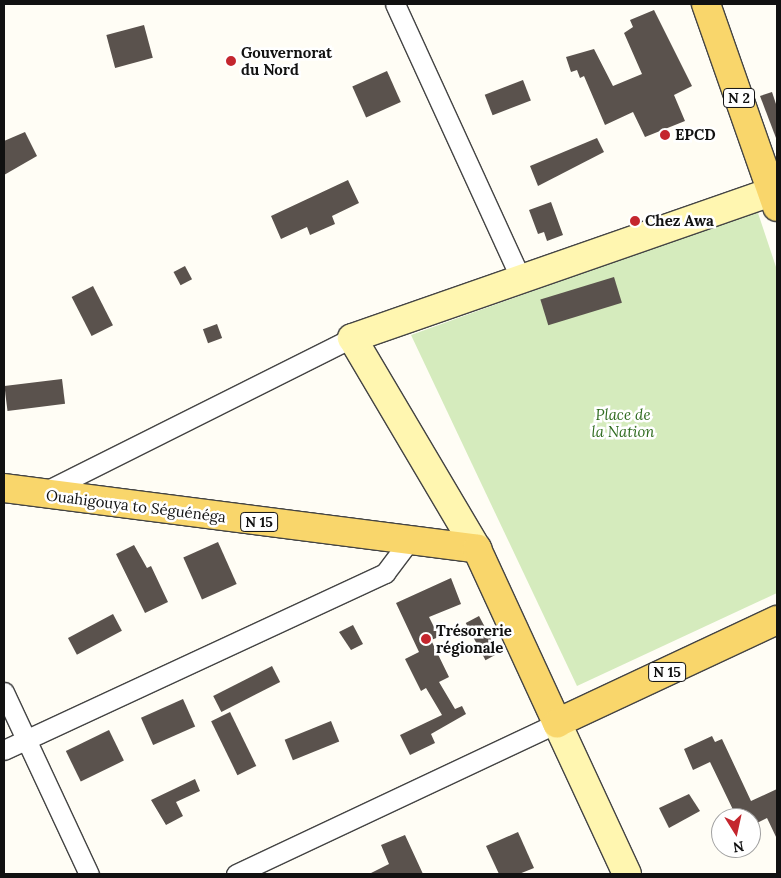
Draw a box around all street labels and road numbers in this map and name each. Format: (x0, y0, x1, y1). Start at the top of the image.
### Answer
road number: N 2 (723, 86, 755, 110)
street label: Ouahigouya to Séguénéga (45, 486, 227, 526)
road number: N 15 (239, 511, 279, 534)
road number: N 15 (647, 660, 687, 684)

